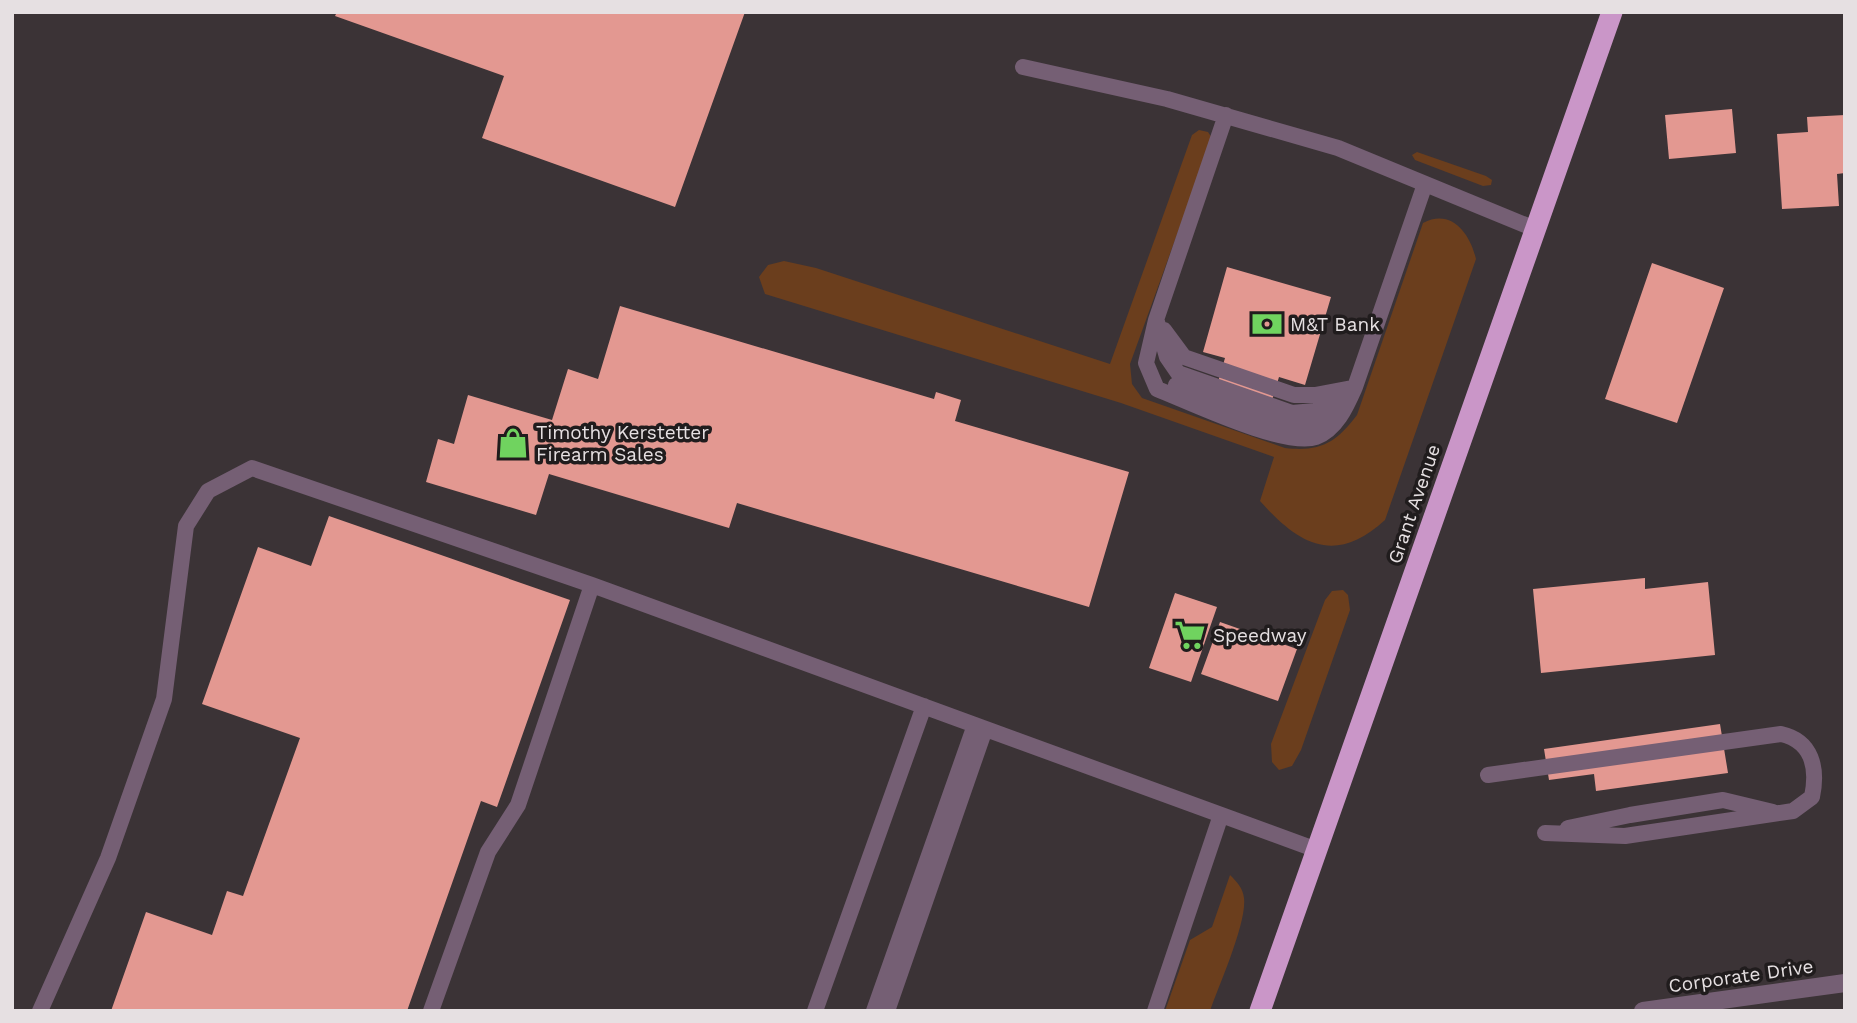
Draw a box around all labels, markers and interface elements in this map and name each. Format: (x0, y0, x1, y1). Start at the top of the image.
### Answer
bank icon: M&T Bank (1250, 307, 1284, 341)
place label: M&T Bank (1290, 313, 1380, 336)
place label: Timothy Kerstetter Firearm Sales (536, 421, 709, 466)
shop icon: Timothy Kerstetter Firearm Sales (496, 426, 530, 460)
street label: Grant Avenue (1383, 441, 1445, 567)
supermarket icon: Speedway (1173, 618, 1207, 652)
place label: Speedway (1213, 624, 1307, 647)
street label: Corporate Drive (1667, 954, 1815, 998)

